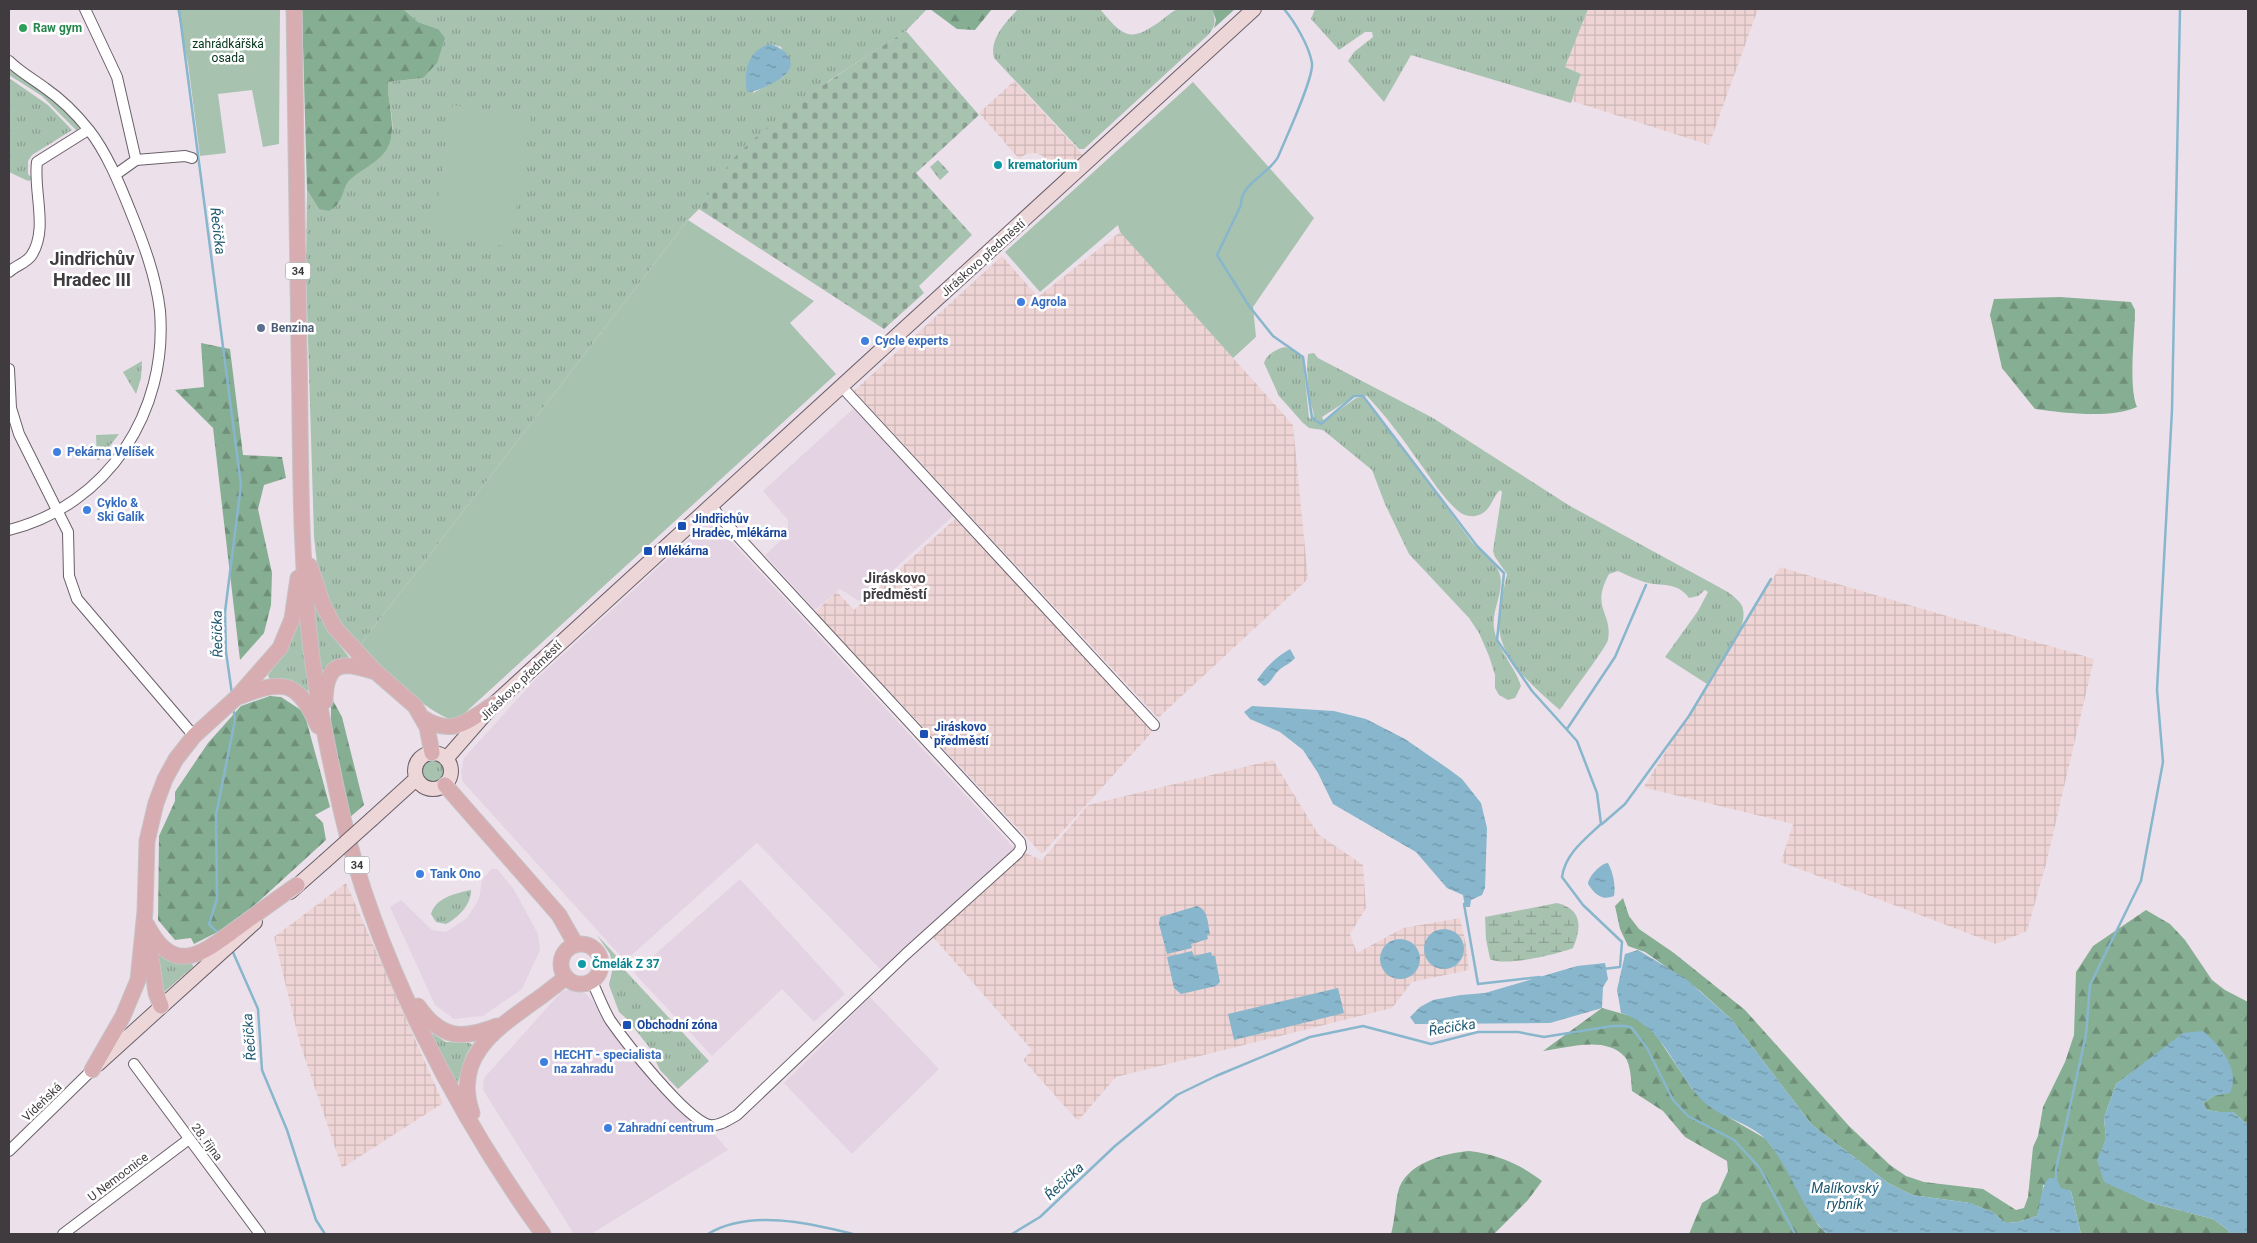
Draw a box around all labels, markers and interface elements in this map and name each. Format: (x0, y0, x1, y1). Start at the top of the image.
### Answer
place label: Raw gym (33, 21, 82, 35)
marker: Raw gym (17, 22, 29, 34)
park label: zahrádkářšká osada (192, 37, 264, 65)
place label: krematorium (1008, 158, 1077, 172)
marker: krematorium (992, 159, 1004, 171)
water label: Řečička (207, 206, 230, 255)
street label: Jiráskovo předměstí (938, 216, 1029, 299)
district label: Jindřichův Hradec III (49, 248, 135, 290)
road number: 34 (286, 262, 310, 280)
place label: Agrola (1031, 295, 1067, 309)
marker: Agrola (1015, 296, 1027, 308)
place label: Benzina (271, 321, 315, 335)
marker: Benzina (255, 322, 267, 334)
place label: Cycle experts (875, 334, 948, 348)
marker: Cycle experts (859, 335, 871, 347)
place label: Pekárna Velíšek (67, 445, 155, 459)
marker: Pekárna Velíšek (51, 446, 63, 458)
place label: Cyklo & Ski Galík (97, 496, 145, 524)
marker: Cyklo & Ski Galík (81, 504, 93, 516)
place label: Jindřichův Hradec, mlékárna (692, 512, 788, 540)
marker: Jindřichův Hradec, mlékárna (676, 520, 688, 532)
place label: Mlékárna (658, 544, 709, 558)
marker: Mlékárna (642, 545, 654, 557)
district label: Jiráskovo předměstí (863, 570, 928, 602)
water label: Řečička (208, 610, 225, 658)
street label: Jiráskovo předměstí (477, 638, 566, 724)
place label: Jiráskovo předměstí (934, 720, 989, 748)
marker: Jiráskovo předměstí (918, 728, 930, 740)
road number: 34 (344, 856, 370, 874)
place label: Tank Ono (430, 867, 481, 881)
marker: Tank Ono (414, 868, 426, 880)
place label: Čmelák Z 37 (592, 956, 660, 971)
marker: Čmelák Z 37 (576, 958, 588, 970)
water label: Řečička (238, 1013, 259, 1061)
water label: Řečička (1427, 1014, 1477, 1039)
place label: Obchodní zóna (637, 1018, 718, 1032)
marker: Obchodní zóna (621, 1019, 633, 1031)
place label: HECHT - specialista na zahradu (554, 1048, 662, 1076)
marker: HECHT - specialista na zahradu (538, 1056, 550, 1068)
street label: Vídeňská (19, 1080, 65, 1124)
street label: 28. října (189, 1121, 225, 1163)
place label: Zahradní centrum (618, 1121, 714, 1135)
marker: Zahradní centrum (602, 1122, 614, 1134)
street label: U Nemocnice (85, 1150, 151, 1204)
water label: Řečička (1041, 1158, 1087, 1203)
water label: Malíkovský rybník (1811, 1180, 1879, 1212)

